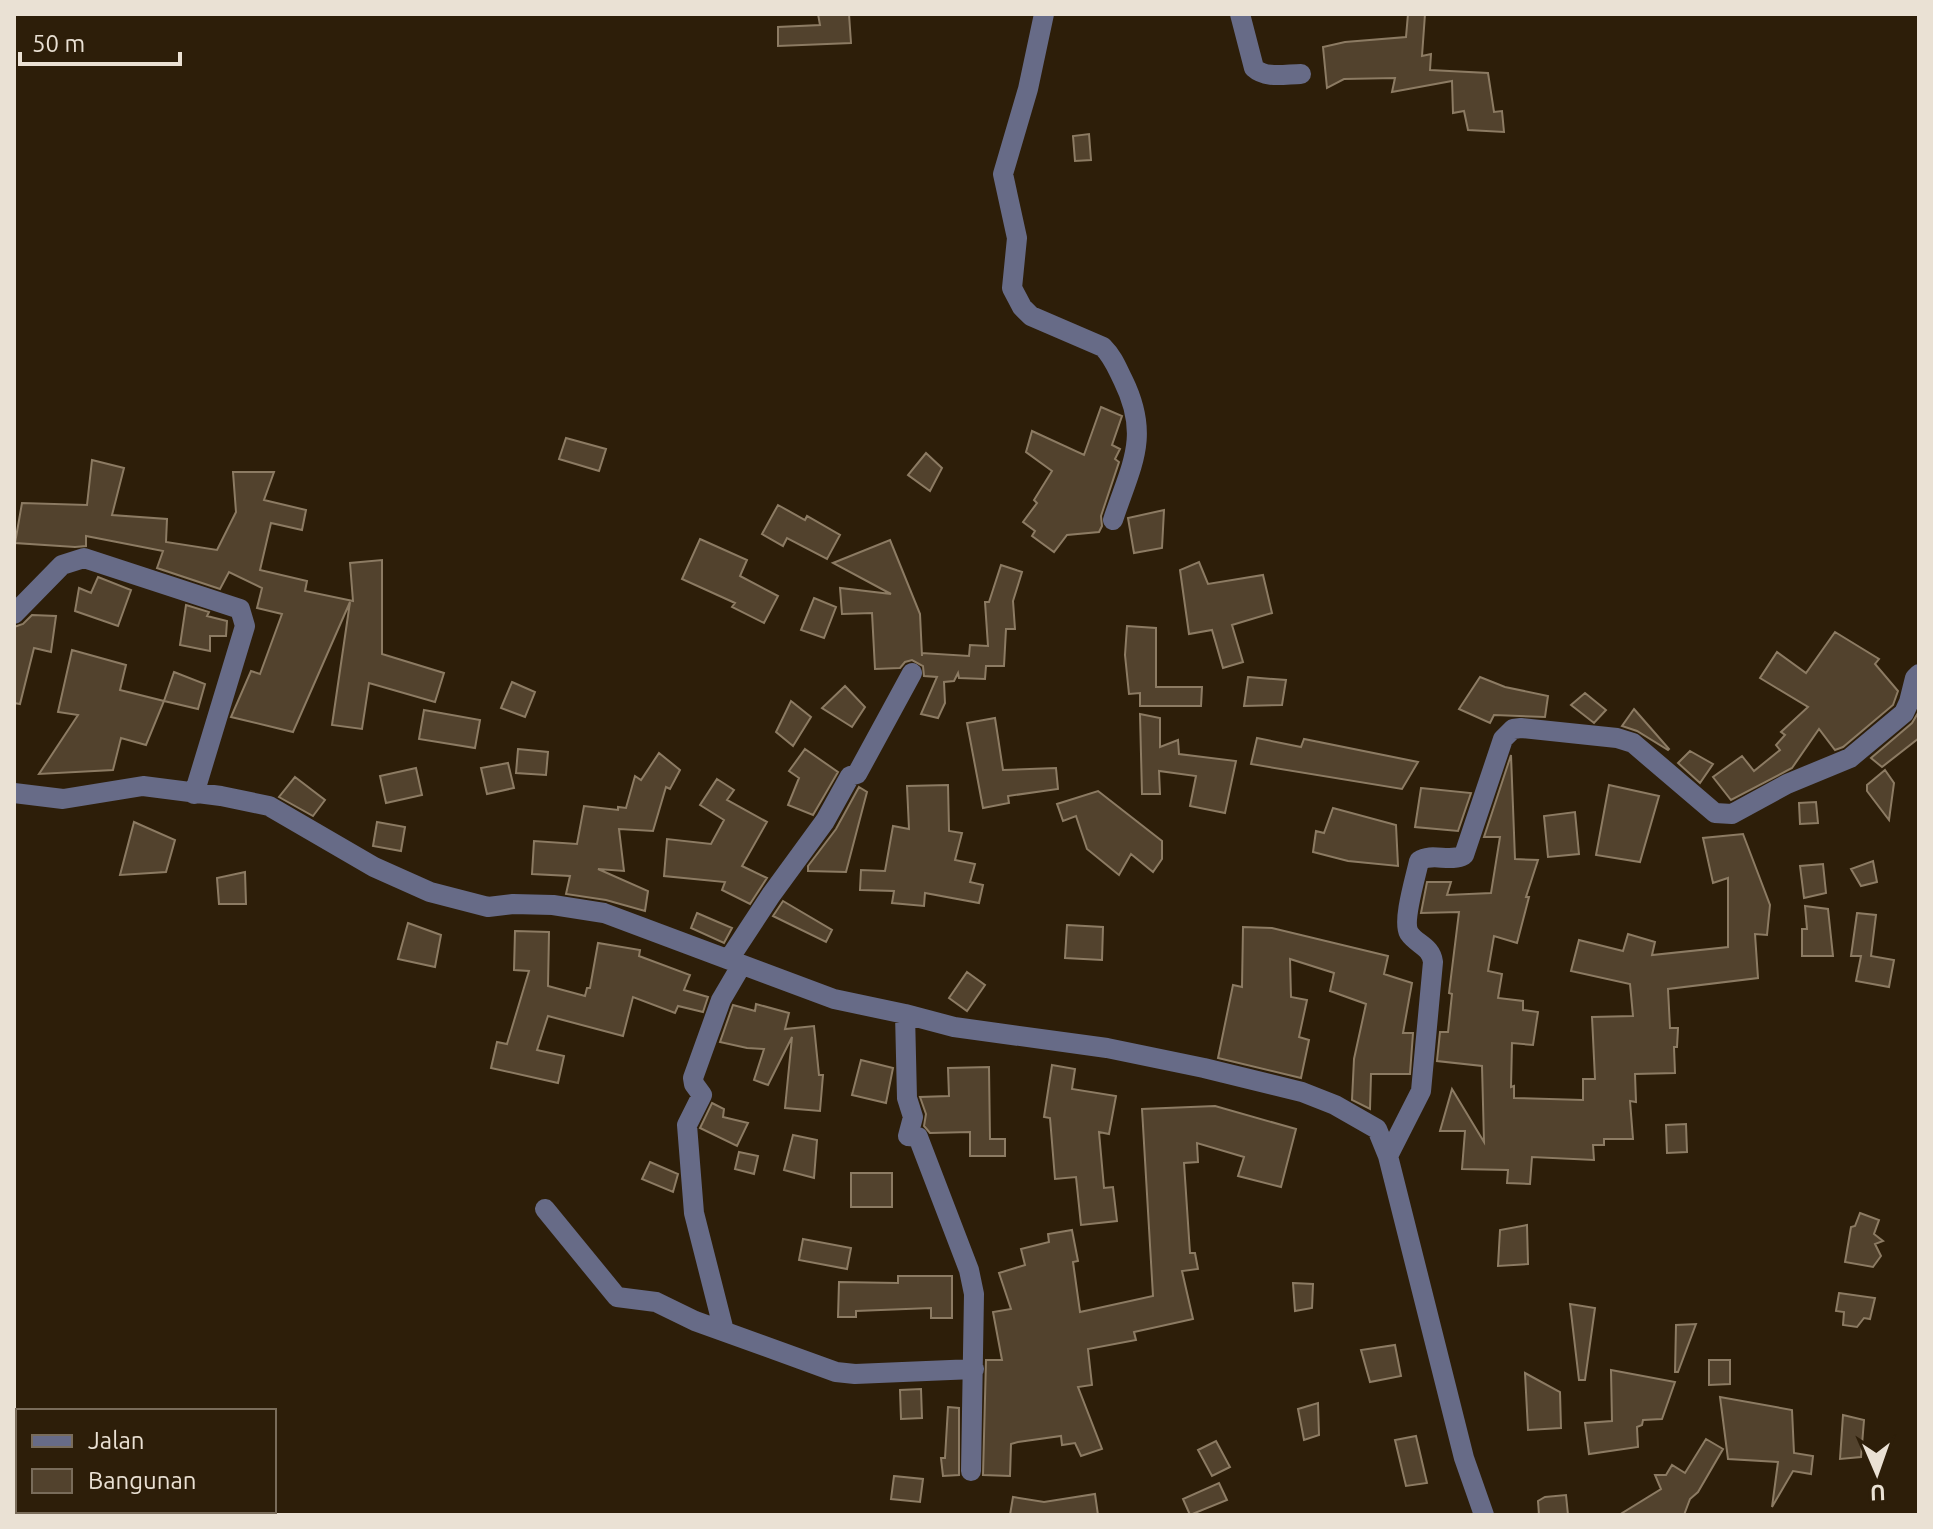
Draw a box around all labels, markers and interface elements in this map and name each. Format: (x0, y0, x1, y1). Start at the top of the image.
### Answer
scale bar (20, 16, 180, 66)
text: 50 m (32, 30, 85, 57)
legend (16, 1409, 276, 1513)
text: Jalan (88, 1427, 145, 1454)
north arrow (1837, 1433, 1917, 1513)
text: Bangunan (88, 1467, 197, 1494)
text: U (1870, 1481, 1886, 1506)

